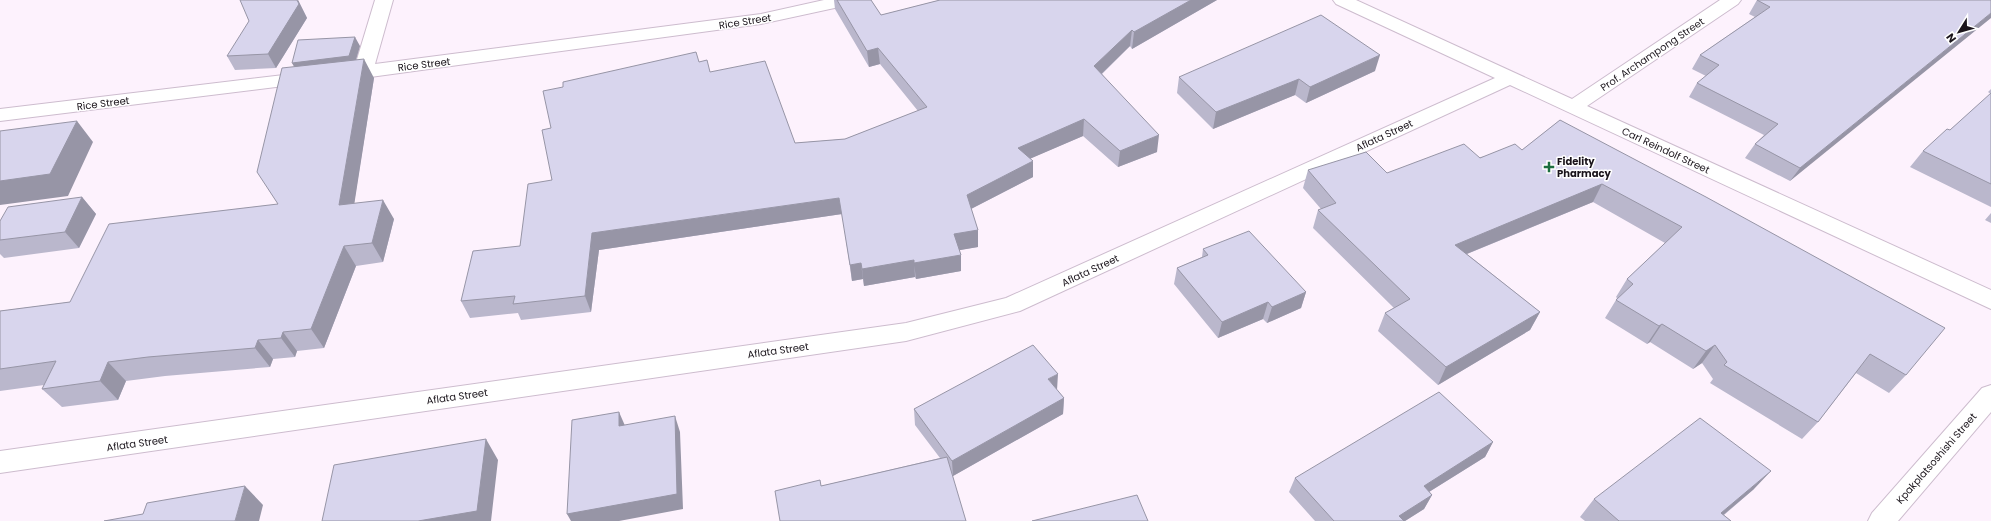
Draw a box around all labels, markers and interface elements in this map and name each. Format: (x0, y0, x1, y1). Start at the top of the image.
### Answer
street label: Rice Street (718, 10, 773, 33)
north arrow (1939, 12, 1979, 52)
street label: Prof. Archampong Street (1597, 14, 1707, 95)
text: N (1942, 30, 1960, 46)
street label: Rice Street (397, 54, 452, 75)
street label: Rice Street (76, 93, 131, 114)
street label: Aflata Street (1353, 115, 1416, 155)
street label: Carl Reindolf Street (1619, 124, 1712, 178)
place label: Fidelity Pharmacy (1557, 154, 1611, 181)
marker: Fidelity Pharmacy (1544, 162, 1554, 172)
street label: Aflata Street (1059, 250, 1122, 290)
street label: Aflata Street (747, 339, 810, 362)
street label: Aflata Street (426, 385, 489, 408)
street label: Kpakplatsoshishi Street (1893, 409, 1980, 507)
street label: Aflata Street (106, 432, 169, 455)

